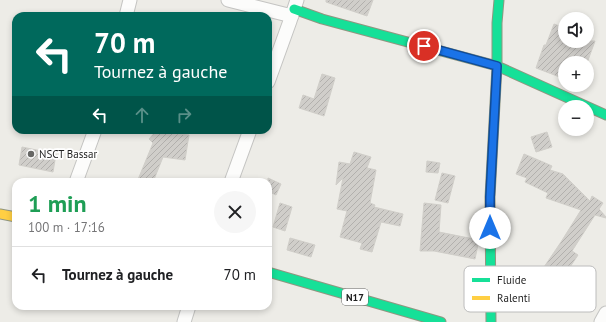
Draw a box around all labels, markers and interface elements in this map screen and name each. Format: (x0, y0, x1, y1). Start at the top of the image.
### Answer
map controls (558, 12, 594, 136)
button: sound (558, 12, 594, 48)
text: 70 m (94, 24, 155, 61)
icon: left (28, 28, 80, 80)
pin (407, 29, 441, 63)
icon: arrive (413, 35, 435, 57)
button: + (558, 56, 594, 92)
text: Tournez à gauche (94, 60, 227, 83)
button: − (558, 100, 594, 136)
icon: left (89, 104, 111, 126)
icon: ahead (131, 104, 153, 126)
icon: right (173, 104, 195, 126)
place label: NSCT Bassar (39, 147, 97, 161)
marker: NSCT Bassar (26, 149, 36, 159)
text: 1 min (28, 188, 87, 219)
button: close (214, 191, 256, 233)
position arrow (469, 207, 511, 249)
text: 100 m · 17:16 (28, 219, 105, 236)
icon: left (28, 264, 50, 286)
text: Tournez à gauche (62, 265, 173, 284)
text: 70 m (223, 265, 256, 284)
legend (464, 266, 596, 312)
text: Fluide (497, 273, 527, 287)
road number: N17 (342, 289, 368, 305)
text: Ralenti (497, 291, 530, 305)

